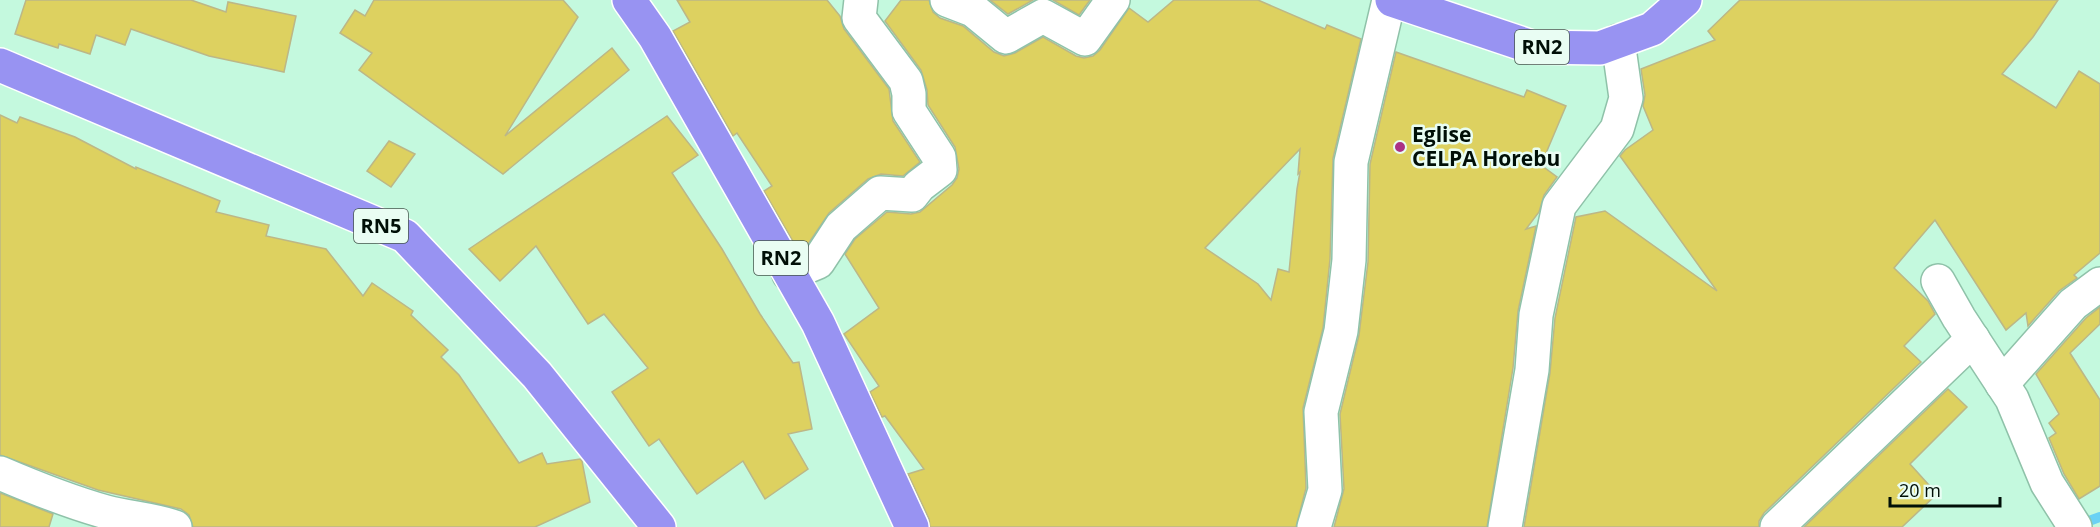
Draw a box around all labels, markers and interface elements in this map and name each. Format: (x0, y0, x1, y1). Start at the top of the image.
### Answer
road number: RN2 (1515, 30, 1569, 64)
place label: Eglise CELPA Horebu (1412, 120, 1560, 172)
marker: Eglise CELPA Horebu (1393, 140, 1407, 154)
road number: RN5 (354, 209, 408, 243)
road number: RN2 (754, 241, 808, 275)
scale bar (1890, 470, 2000, 508)
text: 20 m (1899, 478, 1941, 502)

